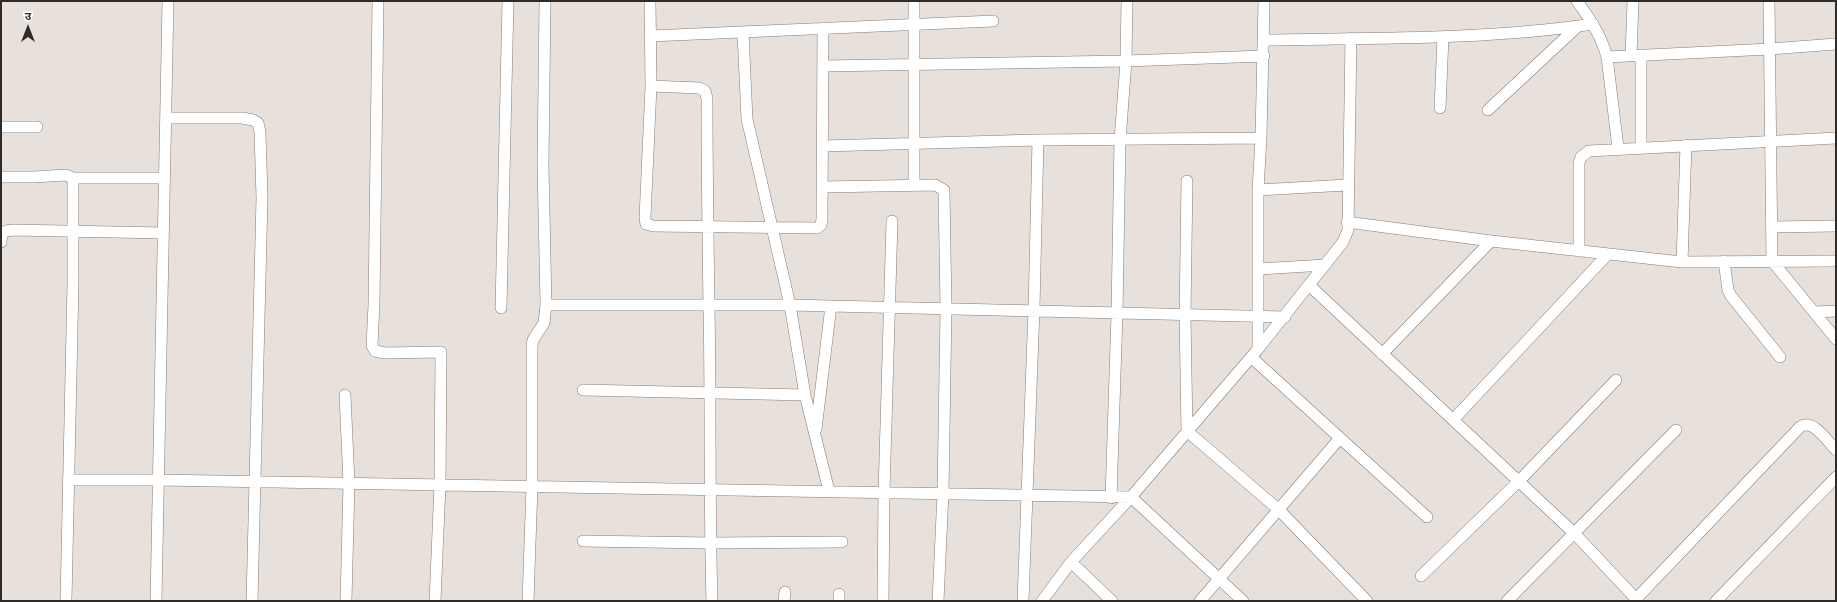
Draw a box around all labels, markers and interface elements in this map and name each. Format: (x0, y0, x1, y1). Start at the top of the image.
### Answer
north arrow (8, 8, 48, 48)
text: उ (25, 9, 31, 23)

